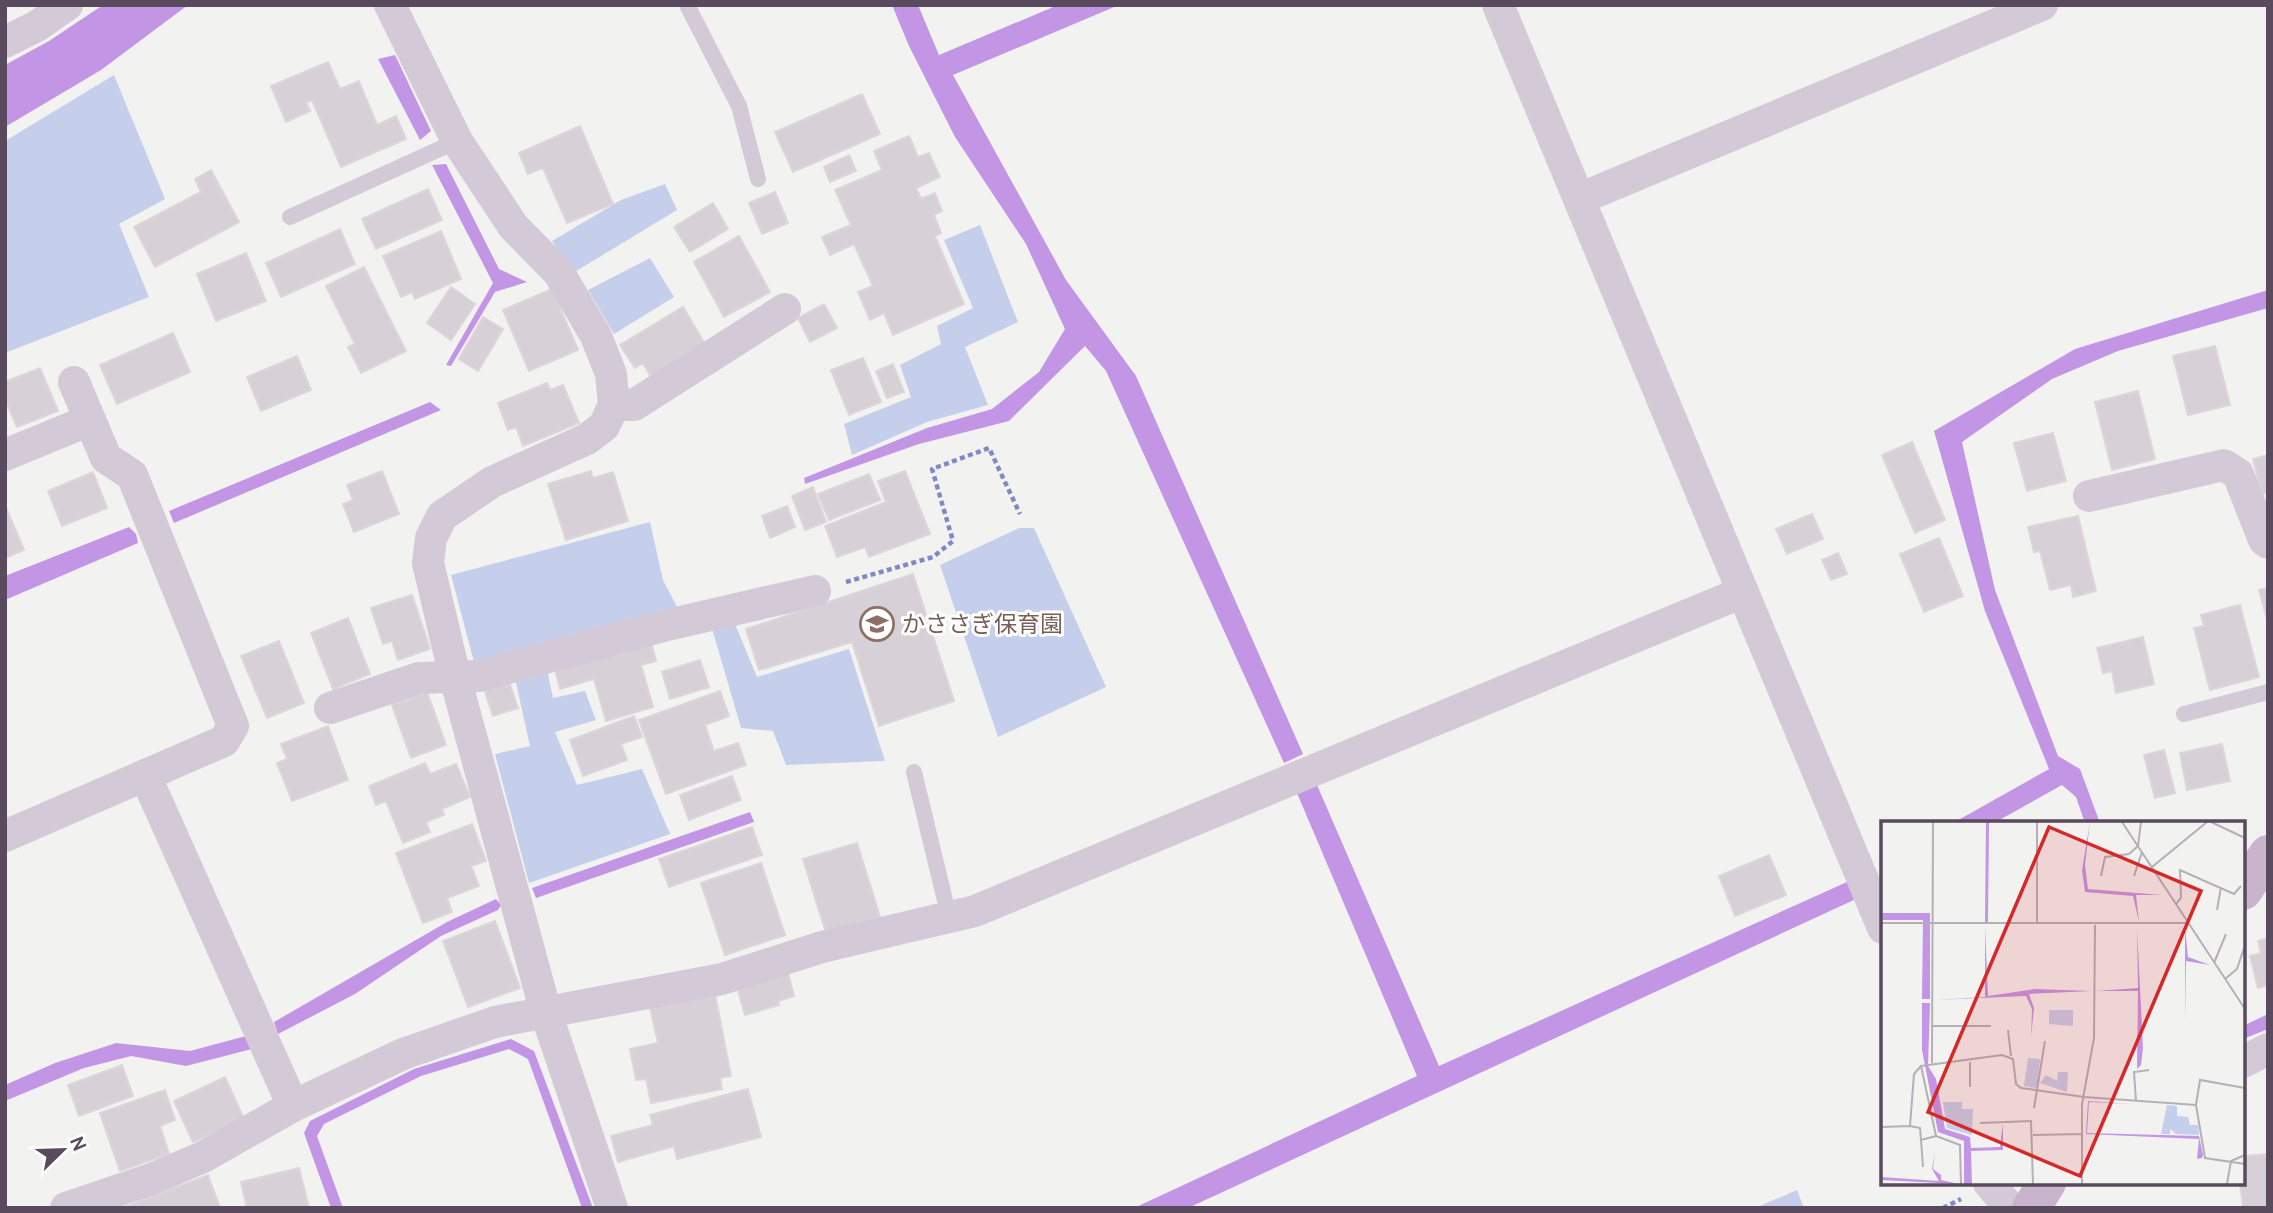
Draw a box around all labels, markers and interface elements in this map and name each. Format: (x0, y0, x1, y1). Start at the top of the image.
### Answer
school or university icon: かささぎ保育園 (858, 605, 896, 643)
place label: かささぎ保育園 (902, 610, 1063, 638)
inset map (1881, 821, 2245, 1185)
north arrow (28, 1115, 98, 1185)
text: N (65, 1133, 91, 1154)

